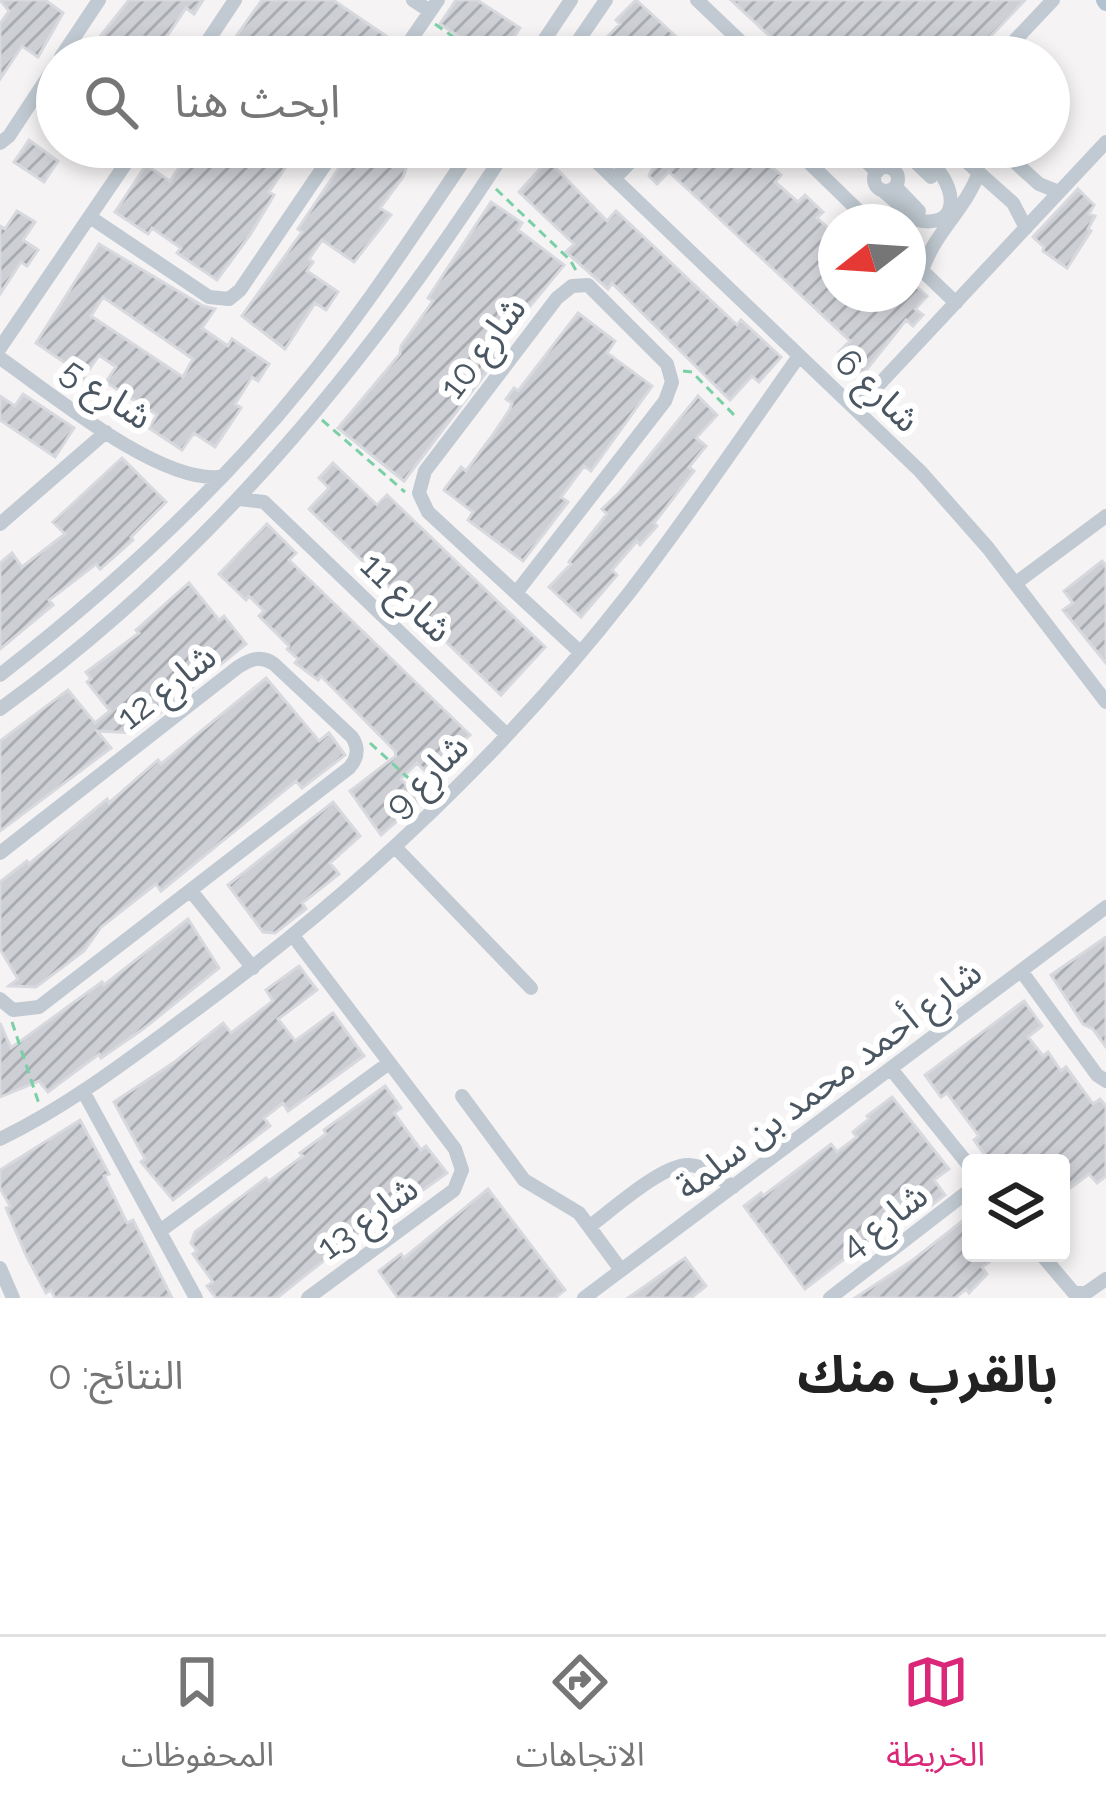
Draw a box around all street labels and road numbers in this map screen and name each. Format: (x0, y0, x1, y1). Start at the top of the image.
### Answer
street label: شارع 10 (430, 288, 539, 410)
street label: شارع 6 (823, 340, 929, 445)
street label: شارع 5 (51, 348, 160, 443)
street label: شارع 11 (349, 544, 461, 655)
street label: شارع 12 (108, 635, 227, 742)
street label: شارع 9 (376, 725, 481, 830)
street label: شارع أحمد محمد بن سلمة (667, 950, 993, 1212)
street label: شارع 13 (309, 1167, 429, 1272)
street label: شارع 4 (831, 1173, 939, 1271)

